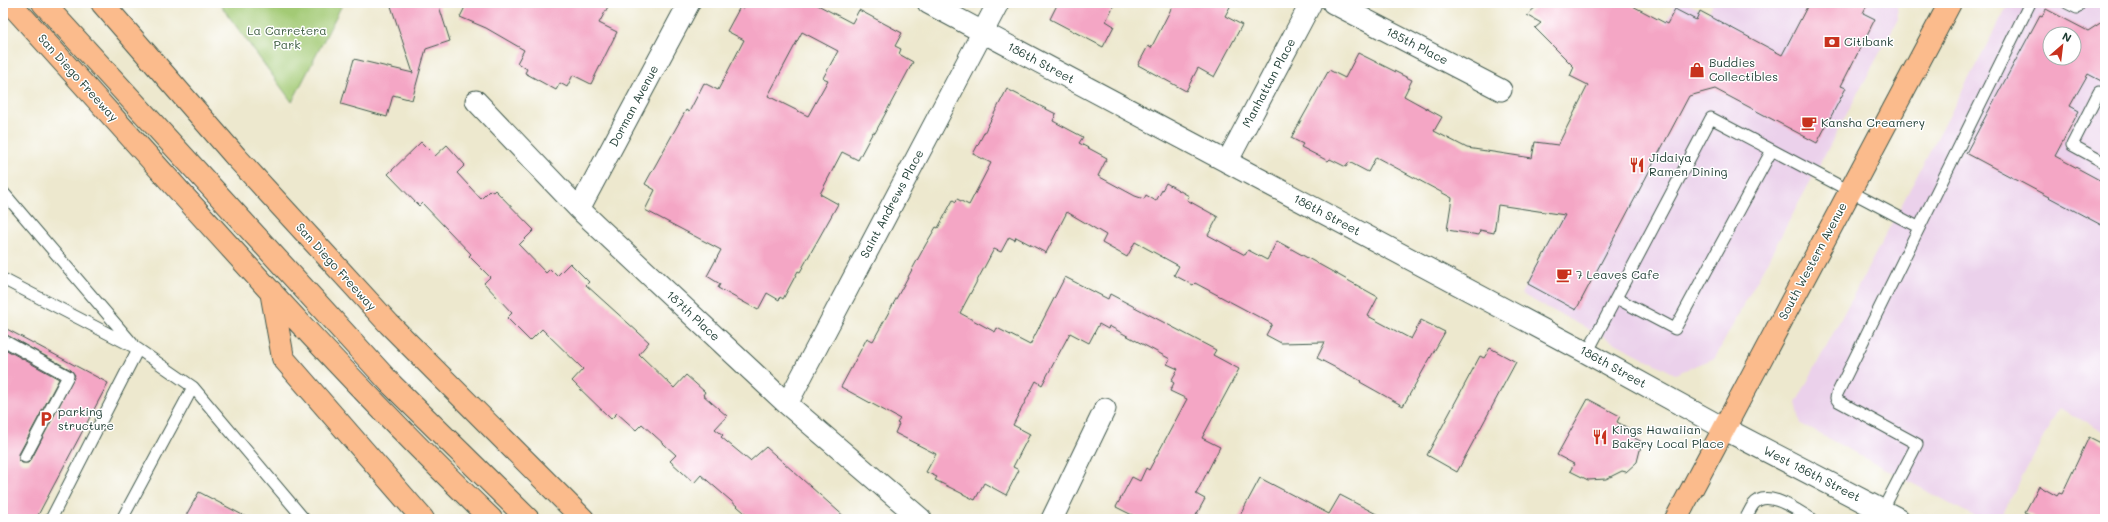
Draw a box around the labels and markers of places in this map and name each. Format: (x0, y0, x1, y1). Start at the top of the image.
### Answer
bank icon: Citibank (1823, 33, 1841, 51)
place label: Citibank (1844, 33, 1893, 49)
place label: Buddies Collectibles (1709, 54, 1778, 84)
shop icon: Buddies Collectibles (1688, 61, 1706, 79)
cafe icon: Kansha Creamery (1800, 114, 1818, 132)
place label: Kansha Creamery (1821, 114, 1925, 130)
place label: Jidaiya Ramen Dining (1649, 149, 1728, 179)
restaurant icon: Jidaiya Ramen Dining (1628, 156, 1646, 174)
cafe icon: 7 Leaves Cafe (1555, 266, 1573, 284)
place label: 7 Leaves Cafe (1576, 266, 1659, 282)
place label: parking structure (58, 403, 114, 433)
parking icon: parking structure (37, 410, 55, 428)
place label: Kings Hawaiian Bakery Local Place (1612, 421, 1724, 451)
restaurant icon: Kings Hawaiian Bakery Local Place (1591, 428, 1609, 446)

